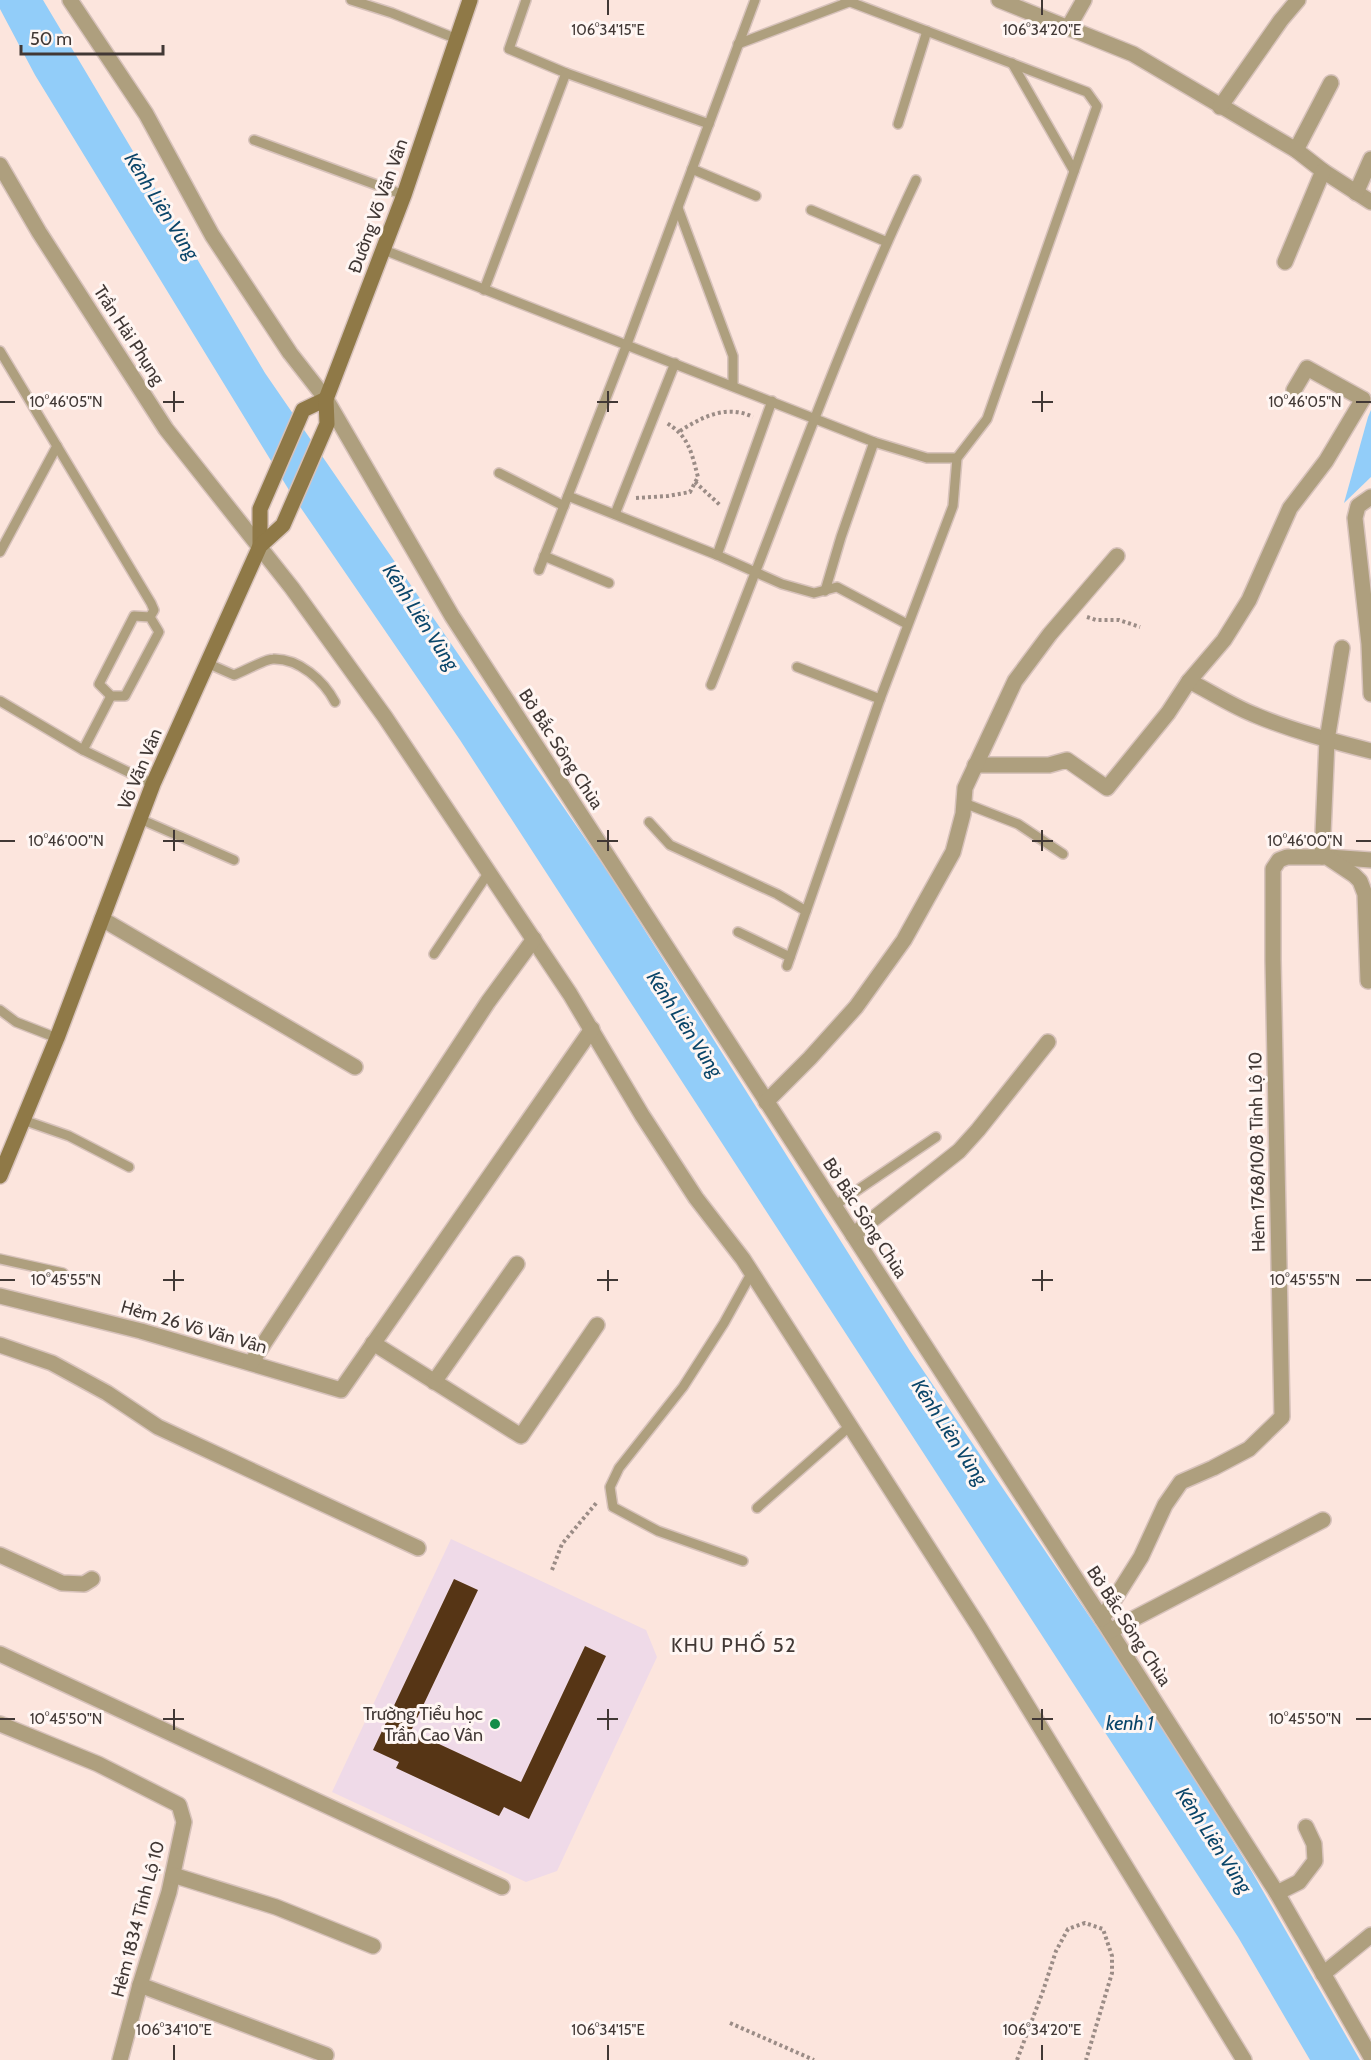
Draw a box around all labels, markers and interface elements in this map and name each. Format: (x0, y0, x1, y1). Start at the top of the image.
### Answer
scale bar (21, 18, 164, 56)
text: 106°34'15"E (571, 21, 645, 39)
text: 106°34'20"E (1003, 21, 1081, 39)
text: 50 m (30, 28, 72, 50)
street label: Đường Võ Văn Vân (343, 136, 413, 276)
water label: Kênh Liên Vùng (120, 148, 205, 265)
street label: Trần Hải Phụng (89, 281, 170, 390)
text: 10°46'05"N (29, 393, 103, 411)
text: 10°46'05"N (1268, 393, 1342, 411)
water label: Kênh Liên Vùng (378, 559, 465, 675)
street label: Bờ Bắc Sông Chùa (514, 685, 608, 813)
street label: Võ Văn Vân (113, 725, 167, 813)
text: 10°46'00"N (28, 832, 104, 850)
text: 10°46'00"N (1267, 832, 1343, 850)
water label: Kênh Liên Vùng (642, 966, 729, 1082)
street label: Hẻm 1768/10/8 Tỉnh Lộ 10 (1244, 1052, 1270, 1252)
street label: Bờ Bắc Sông Chùa (818, 1154, 912, 1282)
text: 10°45'55"N (31, 1271, 101, 1289)
text: 10°45'55"N (1270, 1271, 1340, 1289)
street label: Hẻm 26 Võ Văn Vân (118, 1296, 270, 1358)
water label: Kênh Liên Vùng (907, 1374, 994, 1490)
street label: Bờ Bắc Sông Chùa (1082, 1562, 1176, 1690)
district label: KHU PHỐ 52 (671, 1631, 797, 1657)
place label: Trường Tiểu học Trần Cao Vân (363, 1703, 483, 1746)
text: 10°45'50"N (30, 1710, 102, 1728)
text: 10°45'50"N (1269, 1710, 1341, 1728)
water label: kenh 1 (1106, 1711, 1154, 1735)
marker: Trường Tiểu học Trần Cao Vân (488, 1717, 502, 1731)
water label: Kênh Liên Vùng (1171, 1782, 1258, 1898)
street label: Hẻm 1834 Tỉnh Lộ 10 (107, 1838, 169, 2000)
text: 106°34'10"E (136, 2021, 212, 2039)
text: 106°34'15"E (571, 2021, 645, 2039)
text: 106°34'20"E (1003, 2021, 1081, 2039)

